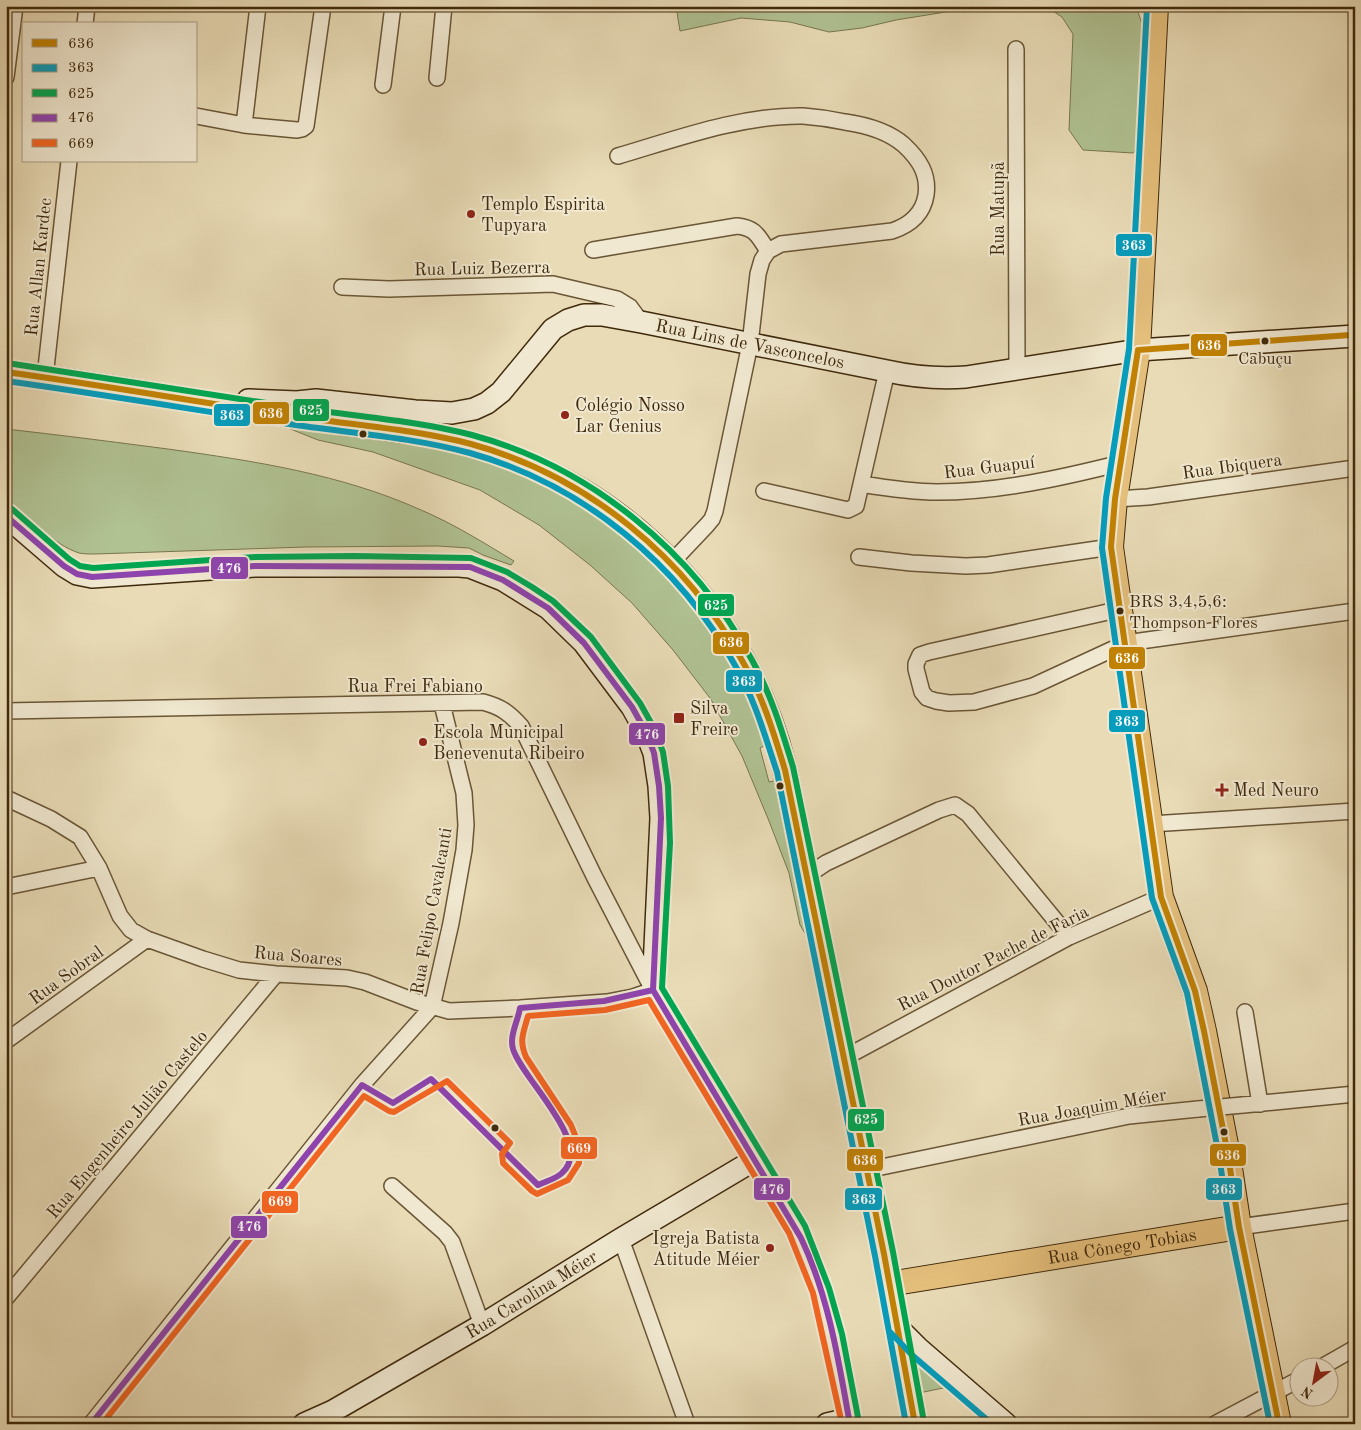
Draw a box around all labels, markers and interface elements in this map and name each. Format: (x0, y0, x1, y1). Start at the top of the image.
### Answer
legend (22, 22, 198, 162)
text: 636 (68, 37, 94, 52)
text: 363 (68, 61, 94, 76)
text: 625 (68, 87, 94, 102)
text: 476 (68, 111, 94, 126)
text: 669 (68, 137, 94, 152)
street label: Rua Matupã (990, 162, 1008, 256)
place label: Templo Espirita Tupyara (481, 196, 605, 235)
street label: Rua Allan Kardec (23, 197, 55, 337)
marker: Templo Espirita Tupyara (465, 208, 477, 220)
line badge: 363 (1115, 233, 1153, 257)
text: 363 (1122, 239, 1146, 253)
street label: Rua Luiz Bezerra (414, 259, 551, 279)
street label: Rua Lins de Vasconcelos (654, 317, 846, 372)
line badge: 636 (1190, 333, 1228, 357)
marker: Cabuçu (1260, 336, 1270, 346)
text: 636 (1197, 339, 1221, 353)
place label: Cabuçu (1238, 351, 1292, 368)
place label: Colégio Nosso Lar Genius (575, 397, 685, 436)
line badge: 625 (292, 398, 330, 422)
line badge: 636 (252, 401, 290, 425)
line badge: 363 (213, 403, 251, 427)
text: 625 (299, 404, 323, 418)
text: 636 (259, 407, 283, 421)
text: 363 (220, 409, 244, 423)
marker: Colégio Nosso Lar Genius (559, 409, 571, 421)
unlabelled marker (358, 429, 368, 439)
street label: Rua Ibiquera (1181, 451, 1283, 483)
street label: Rua Guapuí (943, 453, 1036, 483)
line badge: 476 (210, 556, 249, 580)
text: 476 (217, 562, 241, 576)
line badge: 625 (697, 593, 735, 617)
place label: BRS 3,4,5,6: Thompson Flores (1129, 594, 1258, 632)
text: 625 (704, 599, 728, 613)
marker: BRS 3,4,5,6: Thompson Flores (1115, 606, 1125, 616)
line badge: 636 (712, 631, 750, 655)
text: 636 (719, 636, 743, 650)
line badge: 636 (1108, 646, 1146, 670)
text: 636 (1115, 652, 1139, 666)
line badge: 363 (725, 669, 763, 693)
text: 363 (732, 675, 756, 689)
street label: Rua Frei Fabiano (347, 678, 483, 696)
place label: Silva Freire (690, 700, 738, 739)
line badge: 363 (1108, 709, 1146, 733)
marker: Silva Freire (672, 711, 686, 725)
text: 363 (1115, 715, 1139, 729)
line badge: 476 (628, 722, 666, 746)
place label: Escola Municipal Benevenuta Ribeiro (433, 724, 585, 763)
text: 476 (635, 728, 659, 742)
marker: Escola Municipal Benevenuta Ribeiro (417, 736, 429, 748)
unlabelled marker (775, 781, 785, 791)
place label: Med Neuro (1233, 782, 1319, 800)
marker: Med Neuro (1215, 783, 1229, 797)
street label: Rua Felipo Cavalcanti (408, 826, 456, 996)
street label: Rua Doutor Pache de Faria (895, 903, 1092, 1015)
street label: Rua Sobral (26, 943, 107, 1009)
street label: Rua Soares (253, 944, 343, 970)
street label: Rua Engenheiro Julião Castelo (44, 1027, 212, 1222)
street label: Rua Joaquim Méier (1016, 1086, 1169, 1130)
line badge: 625 (847, 1108, 885, 1132)
text: 625 (854, 1113, 878, 1127)
unlabelled marker (490, 1123, 500, 1133)
unlabelled marker (1219, 1127, 1229, 1137)
line badge: 669 (560, 1136, 598, 1160)
text: 669 (567, 1142, 591, 1156)
line badge: 636 (1209, 1143, 1247, 1167)
line badge: 636 (846, 1148, 884, 1172)
text: 636 (1216, 1149, 1240, 1163)
text: 636 (853, 1154, 877, 1168)
line badge: 476 (753, 1177, 791, 1201)
line badge: 363 (1205, 1177, 1243, 1201)
text: 476 (760, 1183, 784, 1197)
text: 363 (1212, 1183, 1236, 1197)
line badge: 363 (844, 1187, 883, 1211)
line badge: 669 (261, 1190, 299, 1214)
text: 363 (852, 1193, 876, 1207)
text: 669 (268, 1195, 292, 1209)
line badge: 476 (230, 1215, 268, 1239)
text: 476 (237, 1220, 261, 1234)
street label: Rua Cônego Tobias (1046, 1226, 1198, 1268)
place label: Igreja Batista Atitude Méier (652, 1230, 761, 1269)
marker: Igreja Batista Atitude Méier (764, 1242, 776, 1254)
street label: Rua Carolina Méier (463, 1248, 602, 1342)
north arrow (1288, 1358, 1338, 1408)
text: N (1299, 1383, 1316, 1401)

